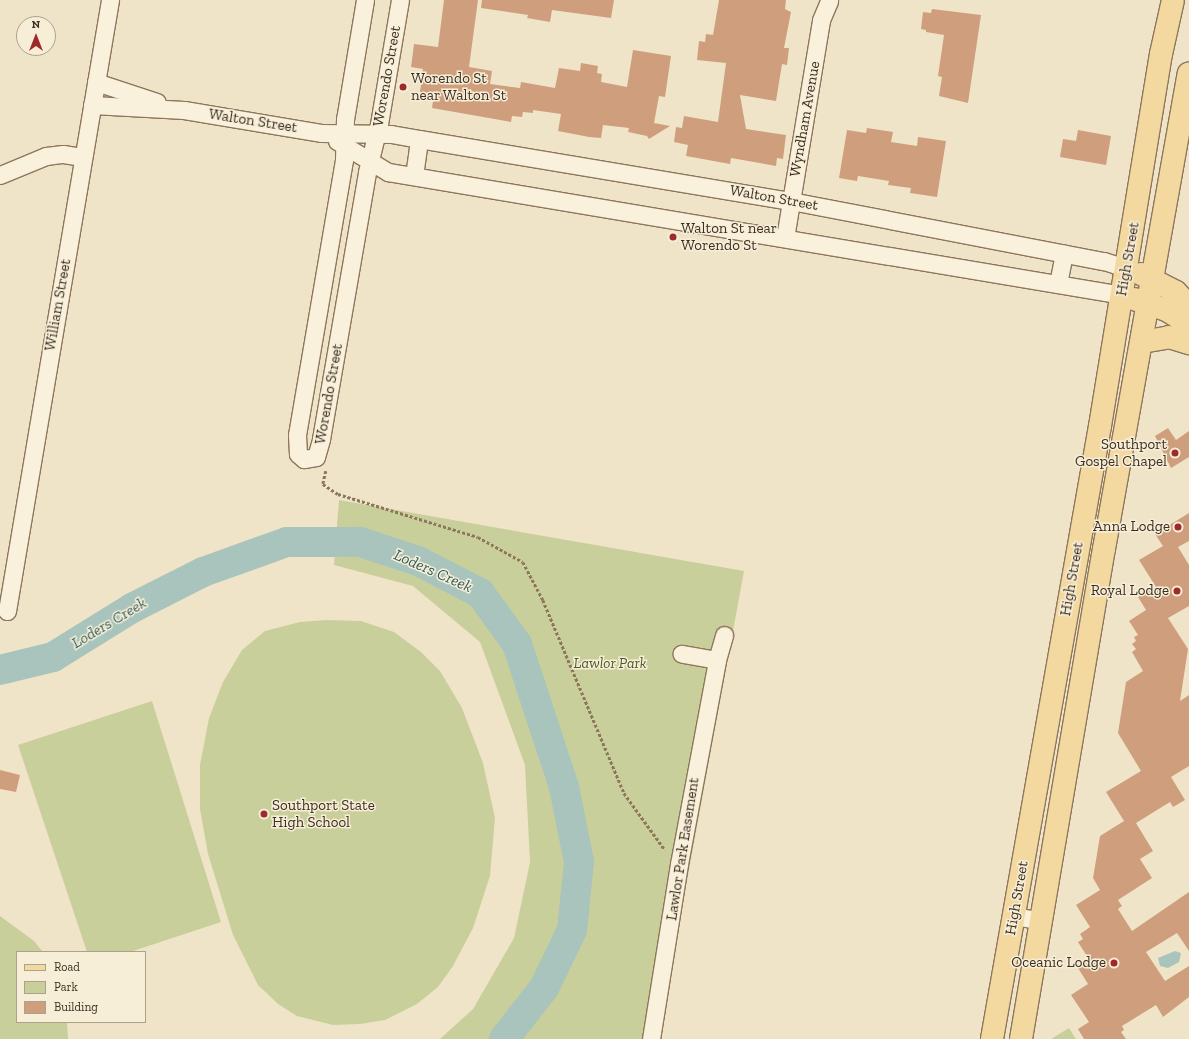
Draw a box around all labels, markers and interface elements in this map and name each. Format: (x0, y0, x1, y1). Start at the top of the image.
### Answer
north arrow (16, 16, 56, 56)
text: N (32, 18, 40, 31)
street label: Worendo Street (369, 24, 405, 128)
street label: Wyndham Avenue (786, 60, 824, 178)
place label: Worendo St near Walton St (411, 69, 507, 104)
marker: Worendo St near Walton St (398, 82, 408, 92)
street label: Walton Street (207, 105, 299, 137)
street label: Walton Street (728, 181, 820, 215)
place label: Walton St near Worendo St (681, 219, 777, 254)
street label: High Street (1113, 220, 1143, 298)
marker: Walton St near Worendo St (668, 232, 678, 242)
street label: William Street (41, 258, 75, 352)
street label: Worendo Street (311, 342, 347, 446)
place label: Southport Gospel Chapel (1075, 435, 1167, 470)
marker: Southport Gospel Chapel (1170, 448, 1180, 458)
place label: Anna Lodge (1093, 518, 1170, 536)
marker: Anna Lodge (1173, 522, 1183, 532)
street label: High Street (1057, 540, 1087, 618)
water label: Loders Creek (391, 545, 475, 597)
place label: Royal Lodge (1091, 582, 1169, 600)
marker: Royal Lodge (1172, 586, 1182, 596)
water label: Loders Creek (68, 593, 150, 653)
park label: Lawlor Park (573, 655, 647, 673)
street label: Lawlor Park Easement (663, 776, 703, 922)
place label: Southport State High School (272, 796, 375, 831)
marker: Southport State High School (259, 809, 269, 819)
street label: High Street (1002, 859, 1032, 937)
legend (16, 951, 146, 1023)
place label: Oceanic Lodge (1011, 954, 1106, 972)
marker: Oceanic Lodge (1109, 958, 1119, 968)
text: Road (54, 960, 80, 974)
text: Park (54, 980, 78, 994)
text: Building (54, 1000, 98, 1014)

